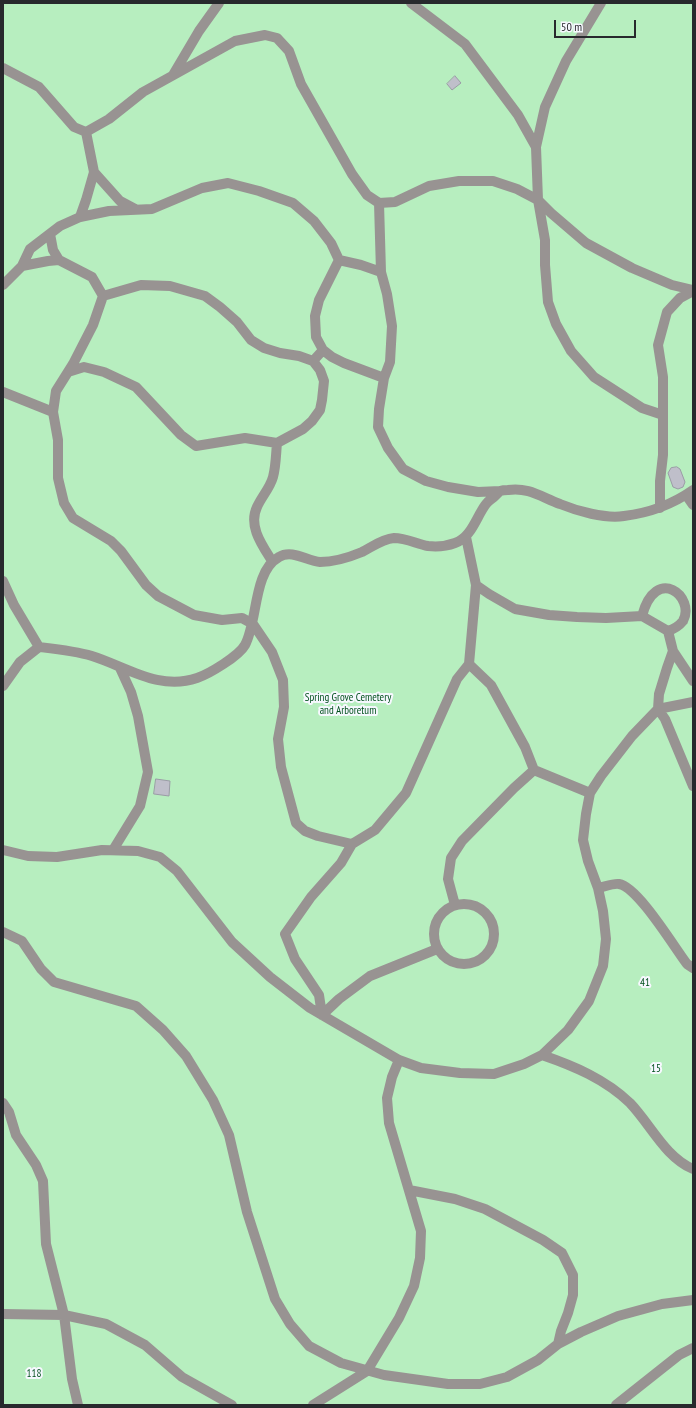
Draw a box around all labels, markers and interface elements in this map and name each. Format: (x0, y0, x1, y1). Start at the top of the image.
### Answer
scale bar (556, 12, 638, 38)
text: 50 m (561, 19, 582, 34)
park label: Spring Grove Cemetery and Arboretum (305, 691, 391, 717)
park label: 41 (640, 976, 650, 990)
park label: 15 (651, 1062, 661, 1076)
park label: 118 (27, 1367, 41, 1381)

